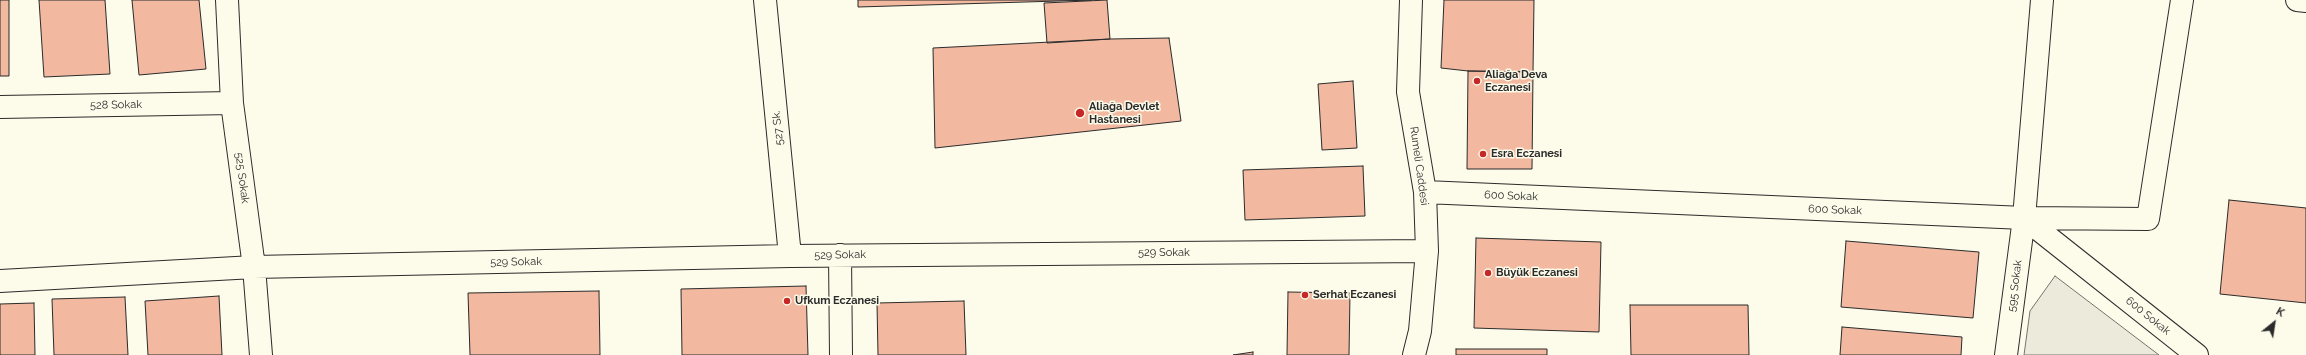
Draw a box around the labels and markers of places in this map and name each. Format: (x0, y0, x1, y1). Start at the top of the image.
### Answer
place label: Aliağa Deva Eczanesi (1485, 68, 1547, 94)
marker: Aliağa Deva Eczanesi (1472, 76, 1482, 86)
place label: Aliağa Devlet Hastanesi (1089, 100, 1159, 126)
marker: Aliağa Devlet Hastanesi (1074, 107, 1086, 119)
place label: Esra Eczanesi (1491, 147, 1562, 161)
marker: Esra Eczanesi (1478, 149, 1488, 159)
place label: Büyük Eczanesi (1496, 266, 1578, 280)
marker: Büyük Eczanesi (1483, 268, 1493, 278)
place label: Serhat Eczanesi (1313, 288, 1396, 302)
marker: Serhat Eczanesi (1300, 290, 1310, 300)
place label: Ufkum Eczanesi (795, 294, 879, 308)
marker: Ufkum Eczanesi (782, 296, 792, 306)

